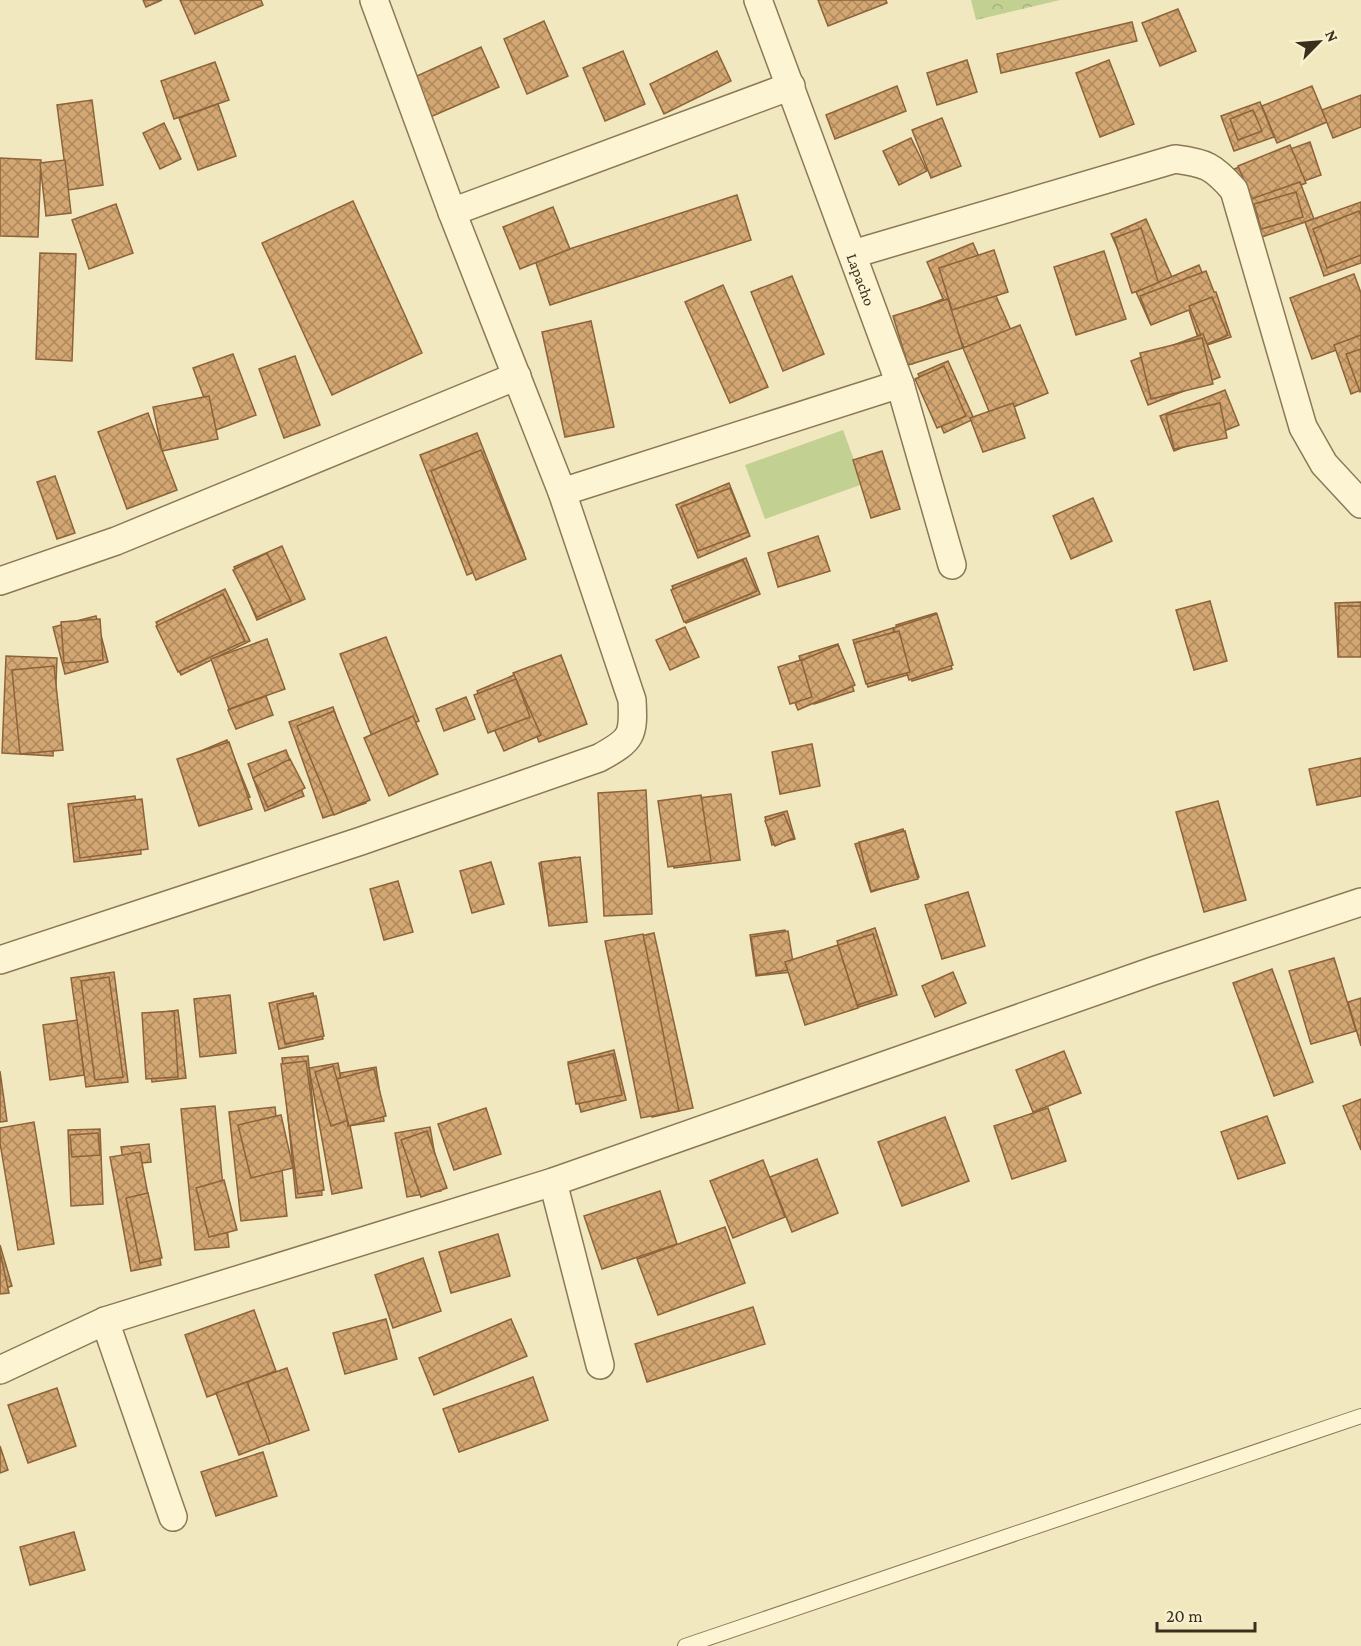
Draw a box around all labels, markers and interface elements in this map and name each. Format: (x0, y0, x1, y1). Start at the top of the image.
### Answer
north arrow (1289, 12, 1349, 72)
text: N (1322, 27, 1342, 44)
street label: Lapacho (844, 251, 878, 308)
scale bar (1157, 1595, 1254, 1633)
text: 20 m (1166, 1606, 1203, 1626)

